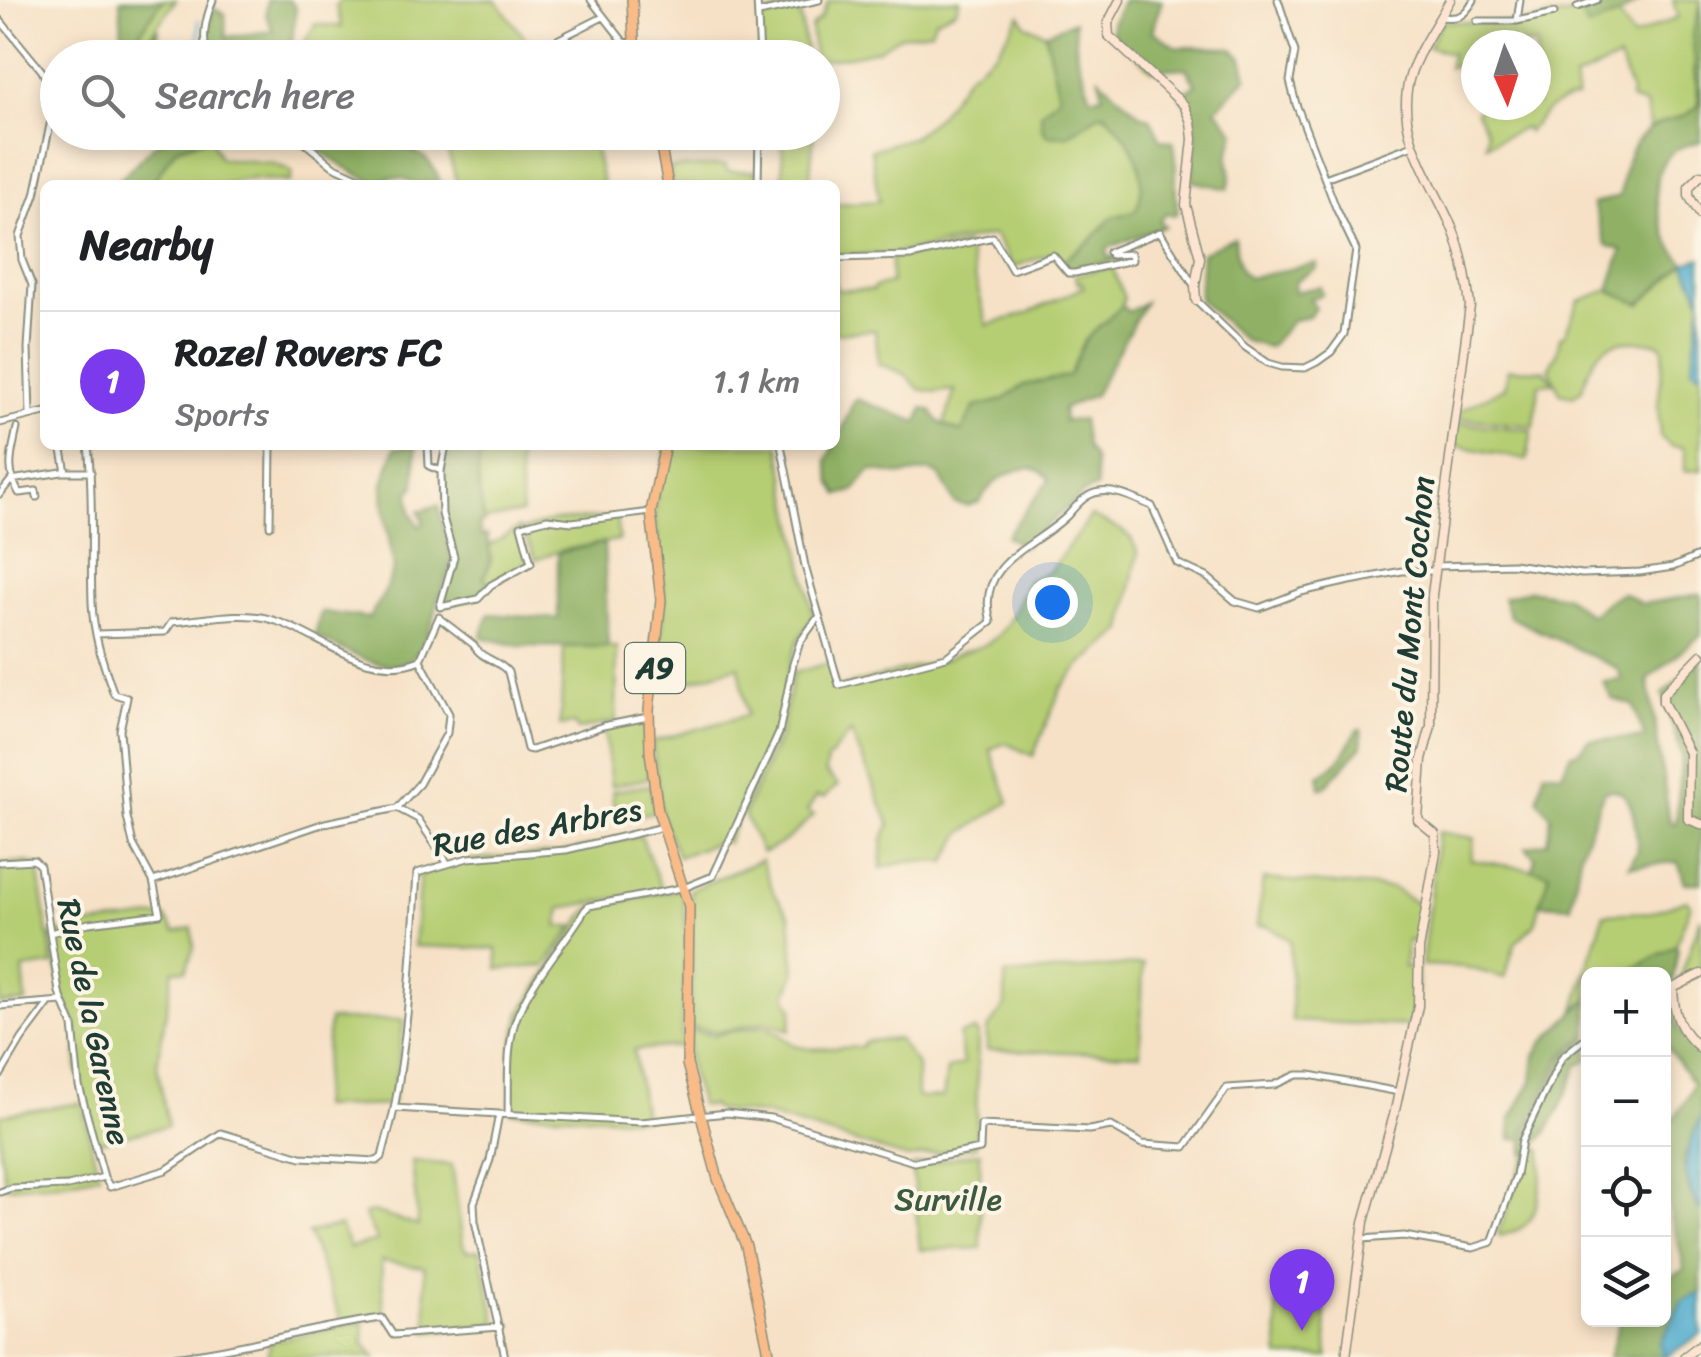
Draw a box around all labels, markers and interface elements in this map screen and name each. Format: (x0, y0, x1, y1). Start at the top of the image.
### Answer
north arrow (1461, 30, 1551, 120)
search box (40, 40, 840, 150)
text: Search here (155, 62, 355, 129)
icon: search (75, 68, 130, 123)
text: Nearby (80, 208, 213, 282)
text: Rozel Rovers FC (175, 319, 442, 386)
text: 1 (106, 353, 119, 410)
text: 1.1 km (713, 353, 800, 410)
text: Sports (175, 386, 269, 443)
street label: Route du Mont Cochon (1367, 474, 1452, 794)
your location (1027, 577, 1078, 628)
road number: A9 (625, 643, 685, 693)
street label: Rue des Arbres (428, 781, 646, 874)
street label: Rue de la Garenne (40, 893, 147, 1151)
map controls (1581, 967, 1671, 1327)
button: + (1581, 967, 1671, 1057)
button: − (1581, 1057, 1671, 1147)
button: locate (1581, 1147, 1671, 1237)
park label: Surville (894, 1171, 1002, 1228)
button: layers (1581, 1237, 1671, 1327)
pin: 1 (1270, 1248, 1334, 1331)

